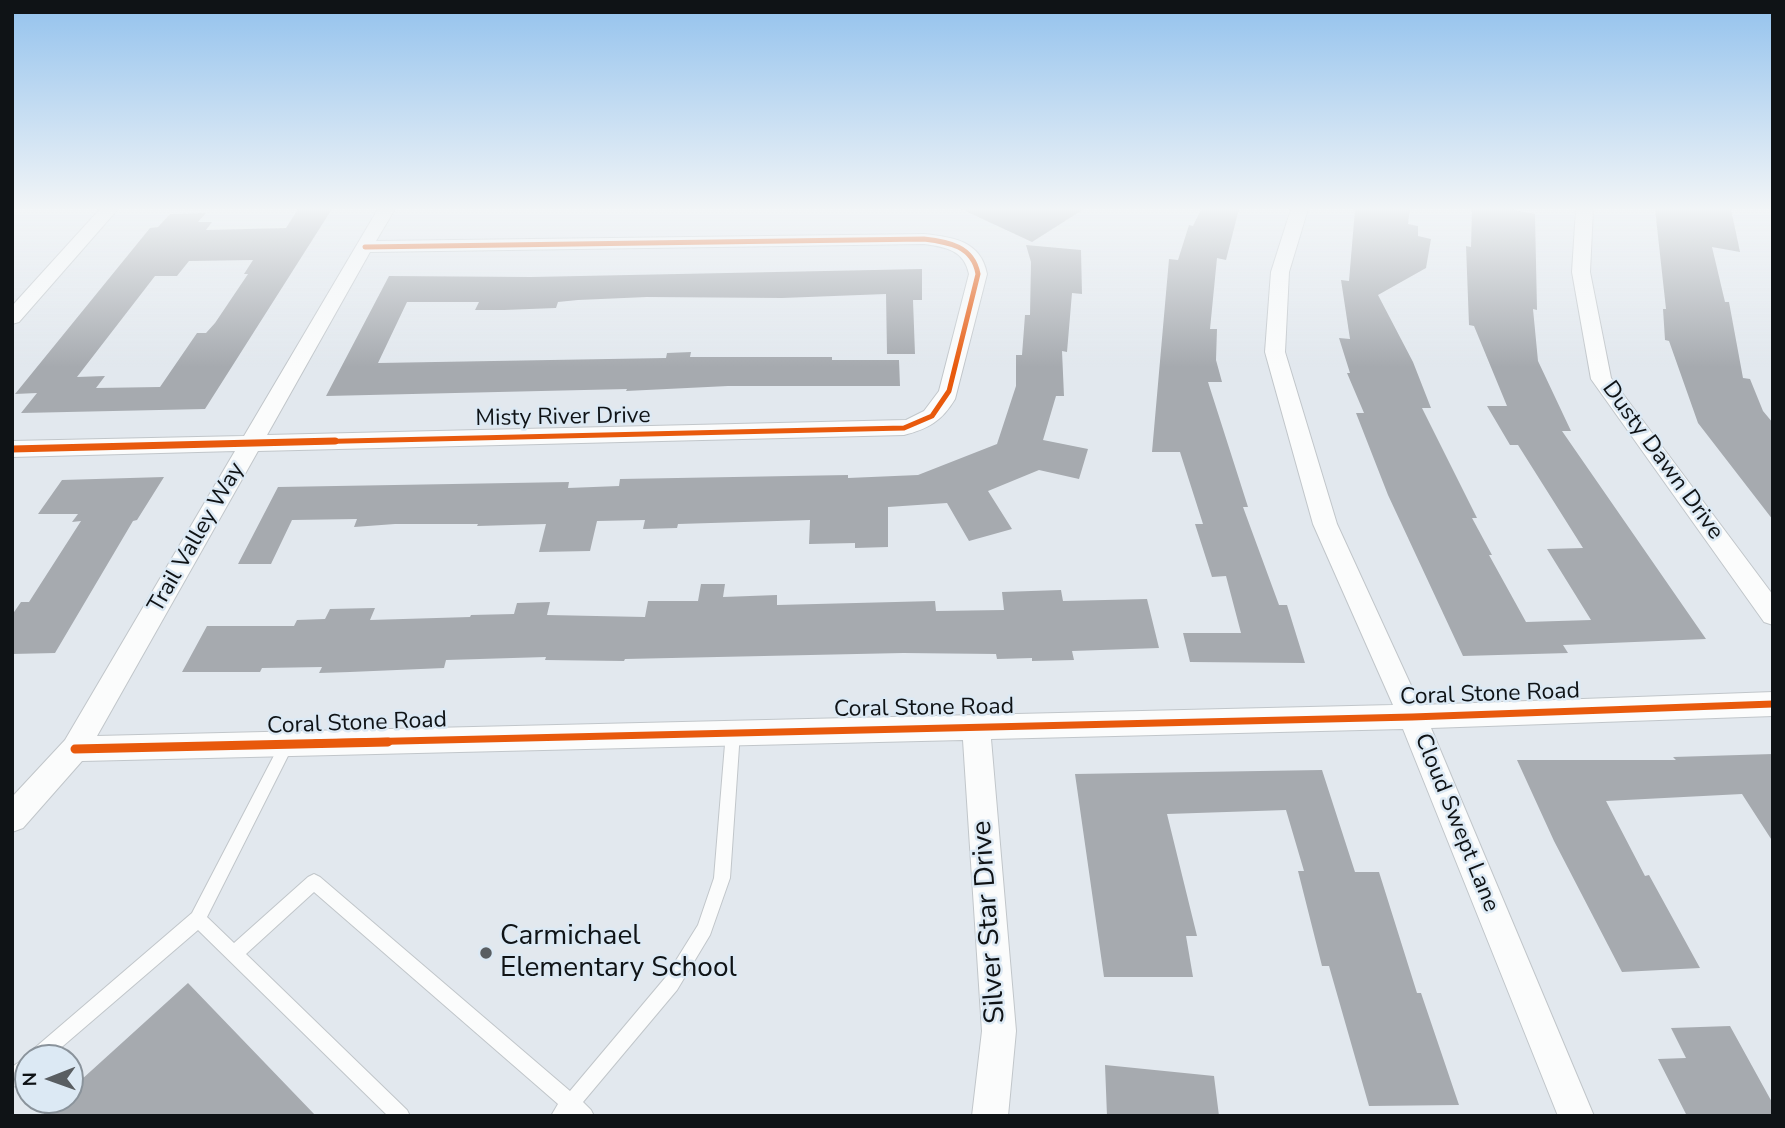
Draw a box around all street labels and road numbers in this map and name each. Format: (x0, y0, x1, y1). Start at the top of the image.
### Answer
street label: Dusty Dawn Drive (1595, 376, 1729, 546)
street label: Misty River Drive (475, 403, 651, 433)
street label: Trail Valley Way (143, 458, 251, 618)
street label: Coral Stone Road (1400, 678, 1580, 712)
street label: Coral Stone Road (834, 694, 1014, 724)
street label: Coral Stone Road (267, 707, 447, 741)
street label: Cloud Swept Lane (1408, 730, 1504, 916)
street label: Silver Star Drive (966, 819, 1014, 1025)

